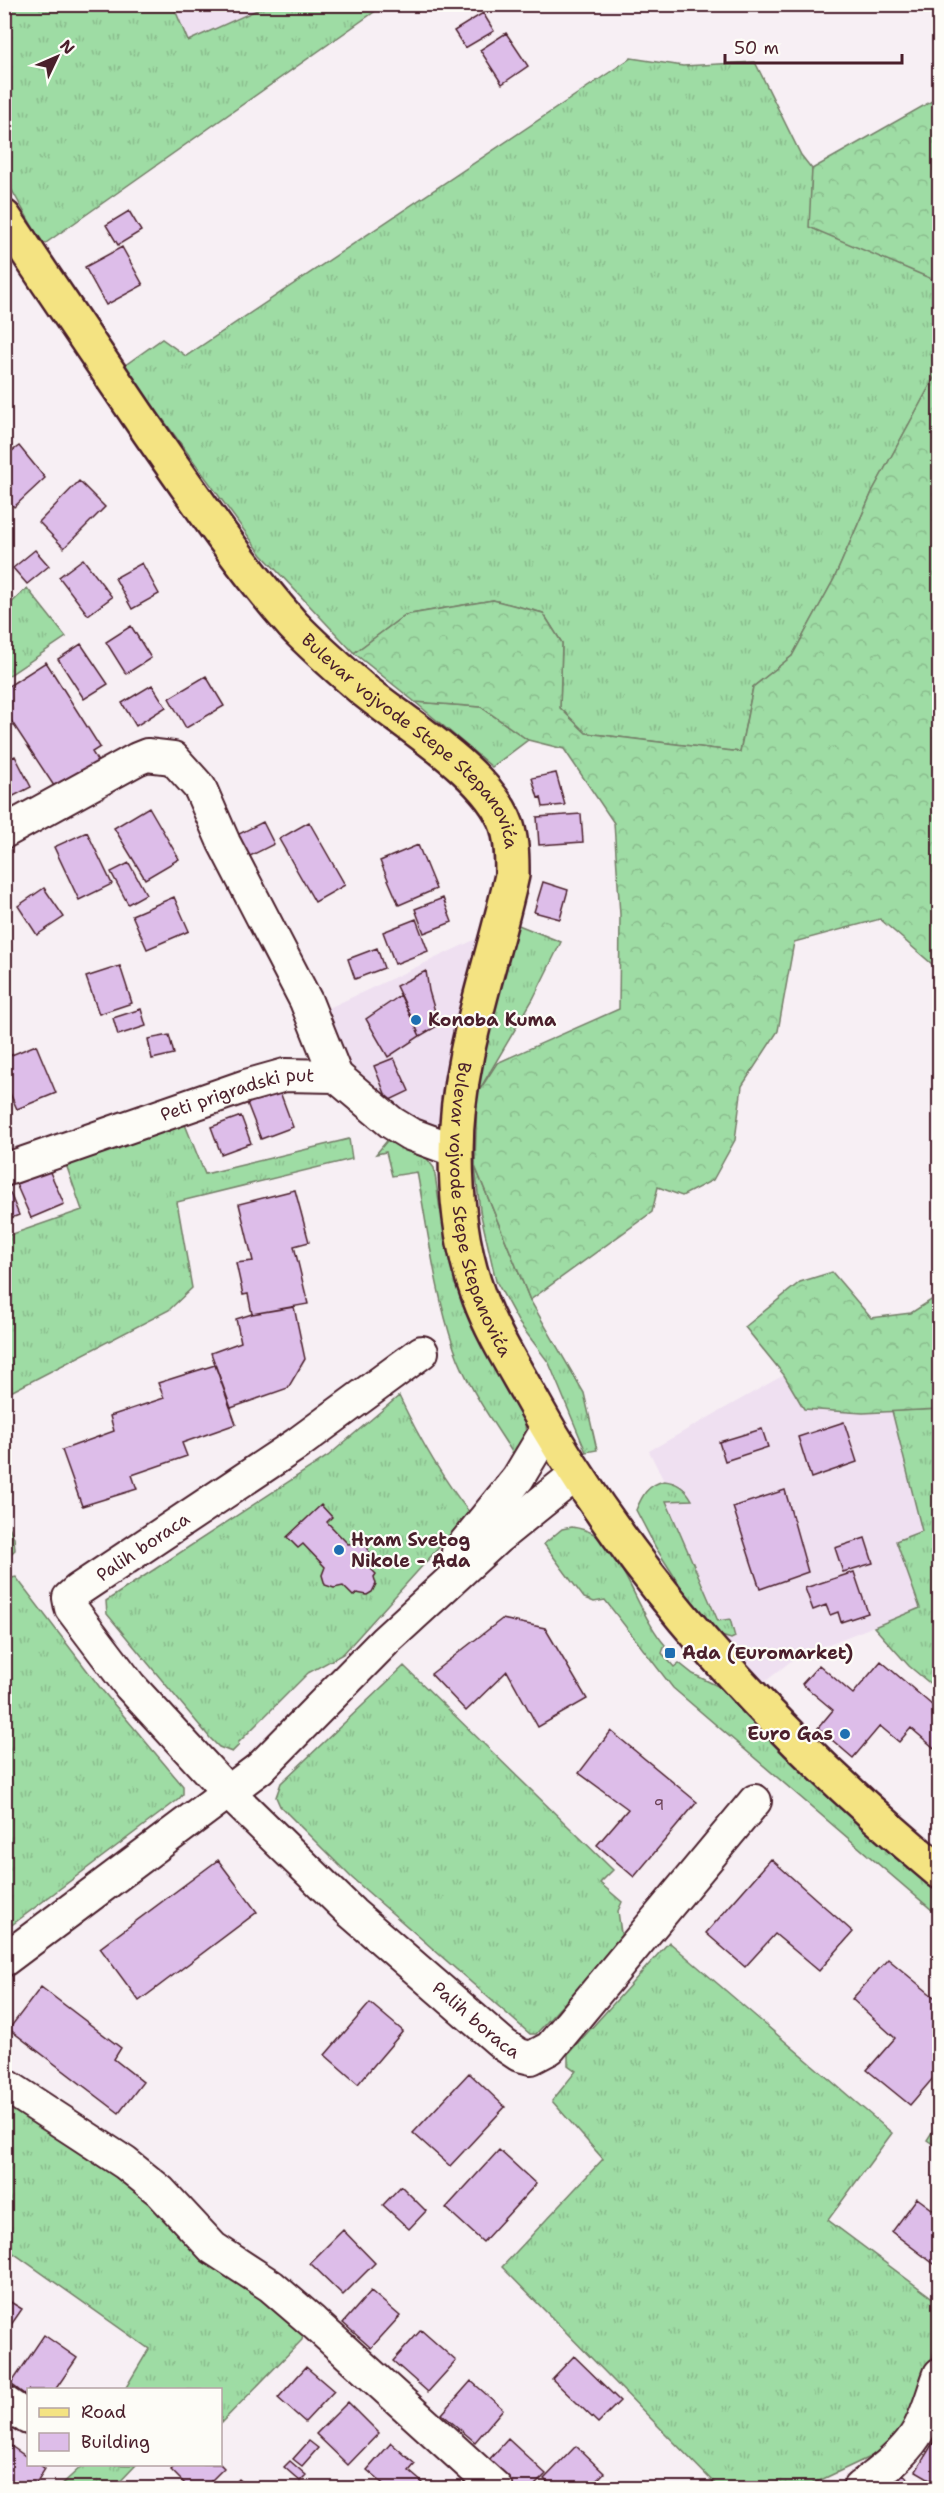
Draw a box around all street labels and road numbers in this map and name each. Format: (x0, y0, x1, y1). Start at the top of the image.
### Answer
street label: Bulevar vojvode Stepe Stepanovića (296, 628, 523, 850)
street label: Bulevar vojvode Stepe Stepanovića (444, 1060, 517, 1361)
street label: Peti prigradski put (157, 1063, 315, 1127)
street label: Palih boraca (92, 1507, 194, 1587)
street label: Palih boraca (427, 1976, 524, 2064)

